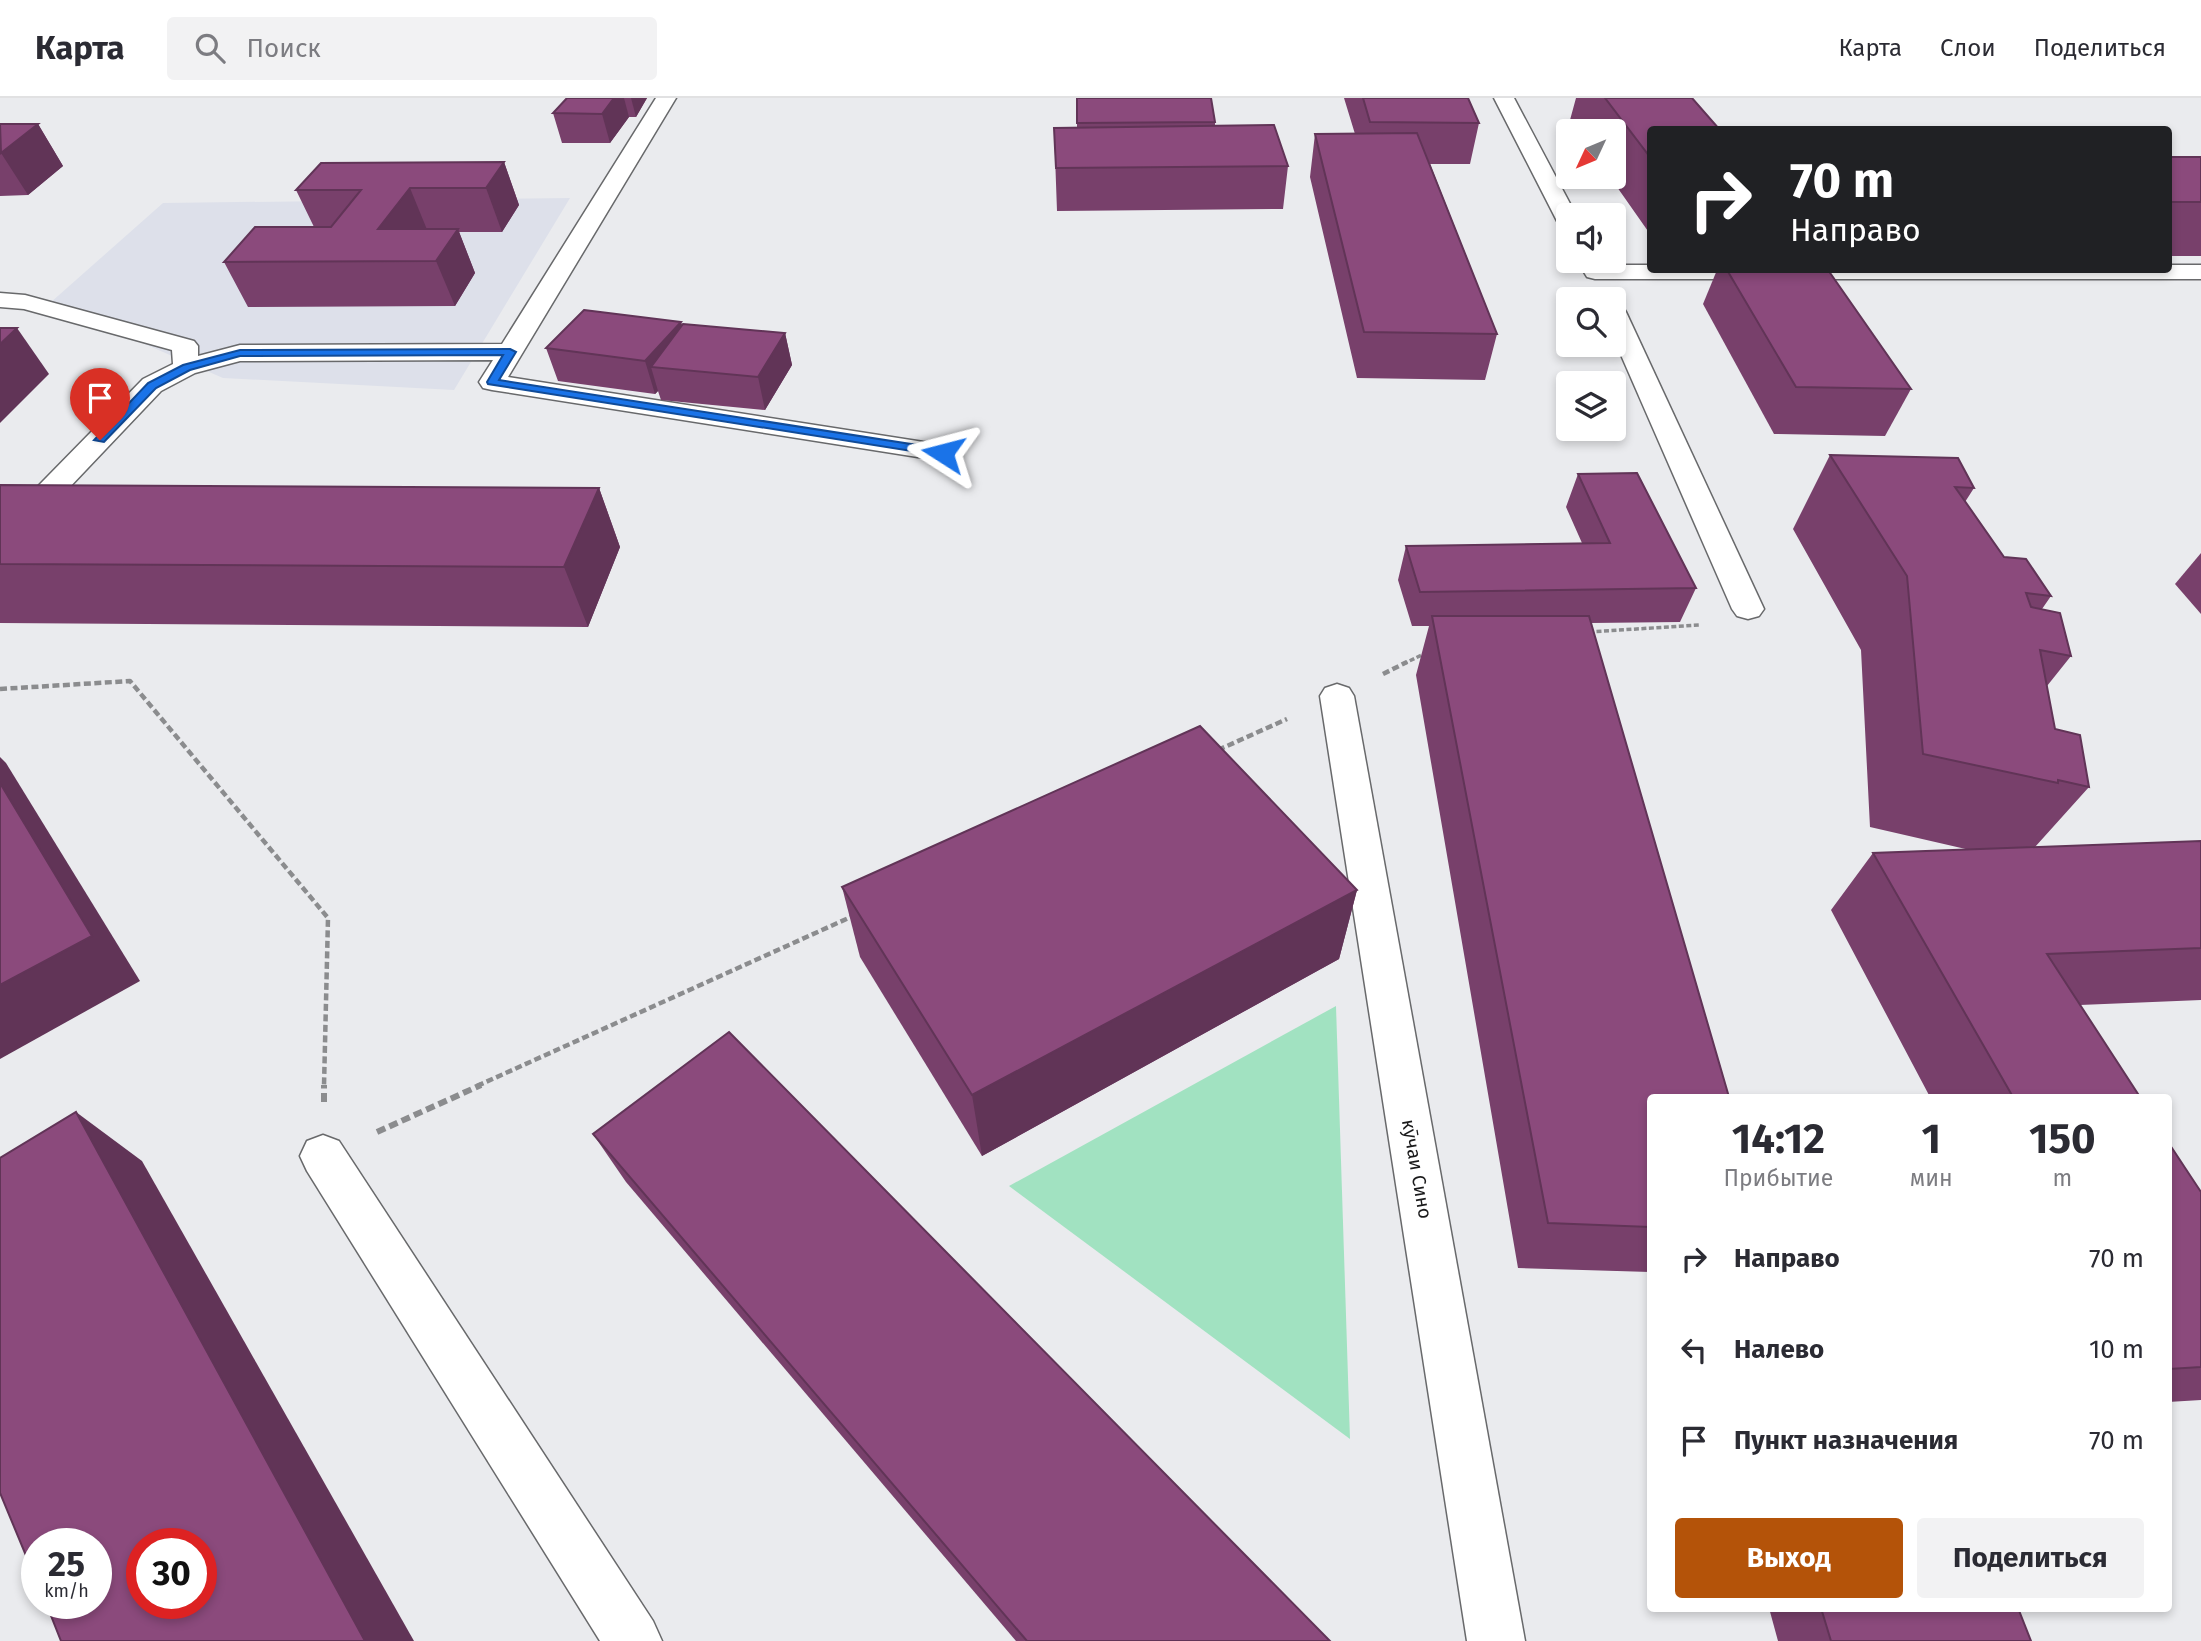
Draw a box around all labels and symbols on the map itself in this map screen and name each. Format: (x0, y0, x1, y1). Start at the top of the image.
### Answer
north arrow (1556, 119, 1626, 189)
pin (70, 368, 130, 440)
position arrow (906, 416, 980, 490)
street label: кӯчаи Сино (1397, 1117, 1437, 1221)
speed limit sign: 30 (126, 1528, 217, 1619)

